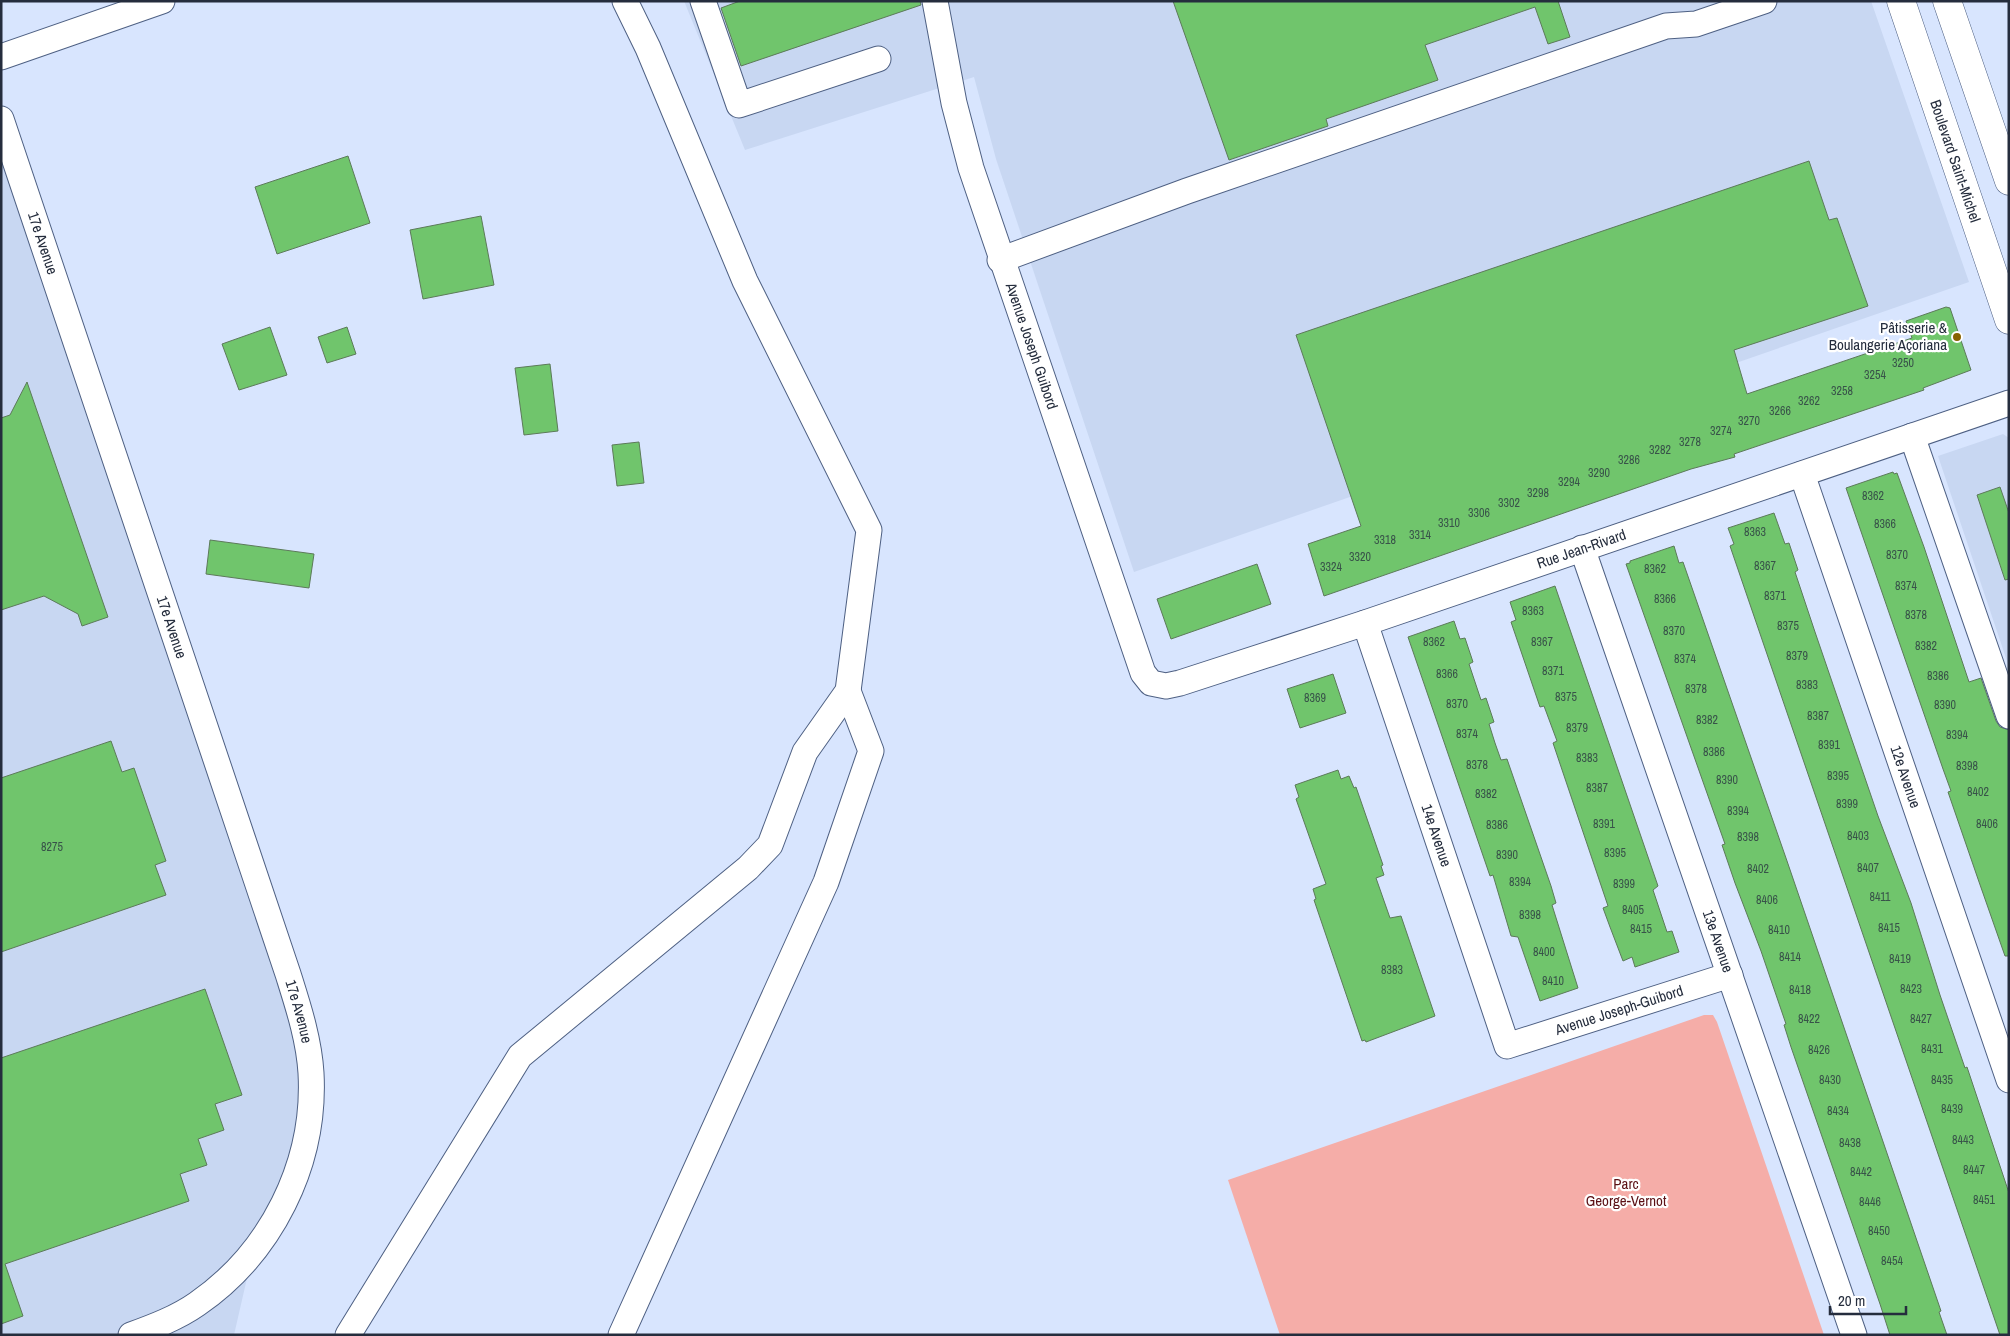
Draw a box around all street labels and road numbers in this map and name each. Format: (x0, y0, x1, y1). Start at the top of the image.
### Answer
street label: Boulevard Saint-Michel (1925, 97, 1986, 225)
street label: 17e Avenue (23, 209, 63, 277)
street label: Avenue Joseph Guibord (1000, 279, 1063, 412)
street label: Rue Jean-Rivard (1534, 524, 1629, 574)
street label: 17e Avenue (152, 593, 192, 661)
street label: 12e Avenue (1886, 743, 1926, 811)
street label: 14e Avenue (1416, 801, 1457, 869)
street label: 13e Avenue (1698, 907, 1739, 975)
street label: 17e Avenue (280, 977, 318, 1045)
street label: Avenue Joseph-Guibord (1551, 980, 1686, 1040)

